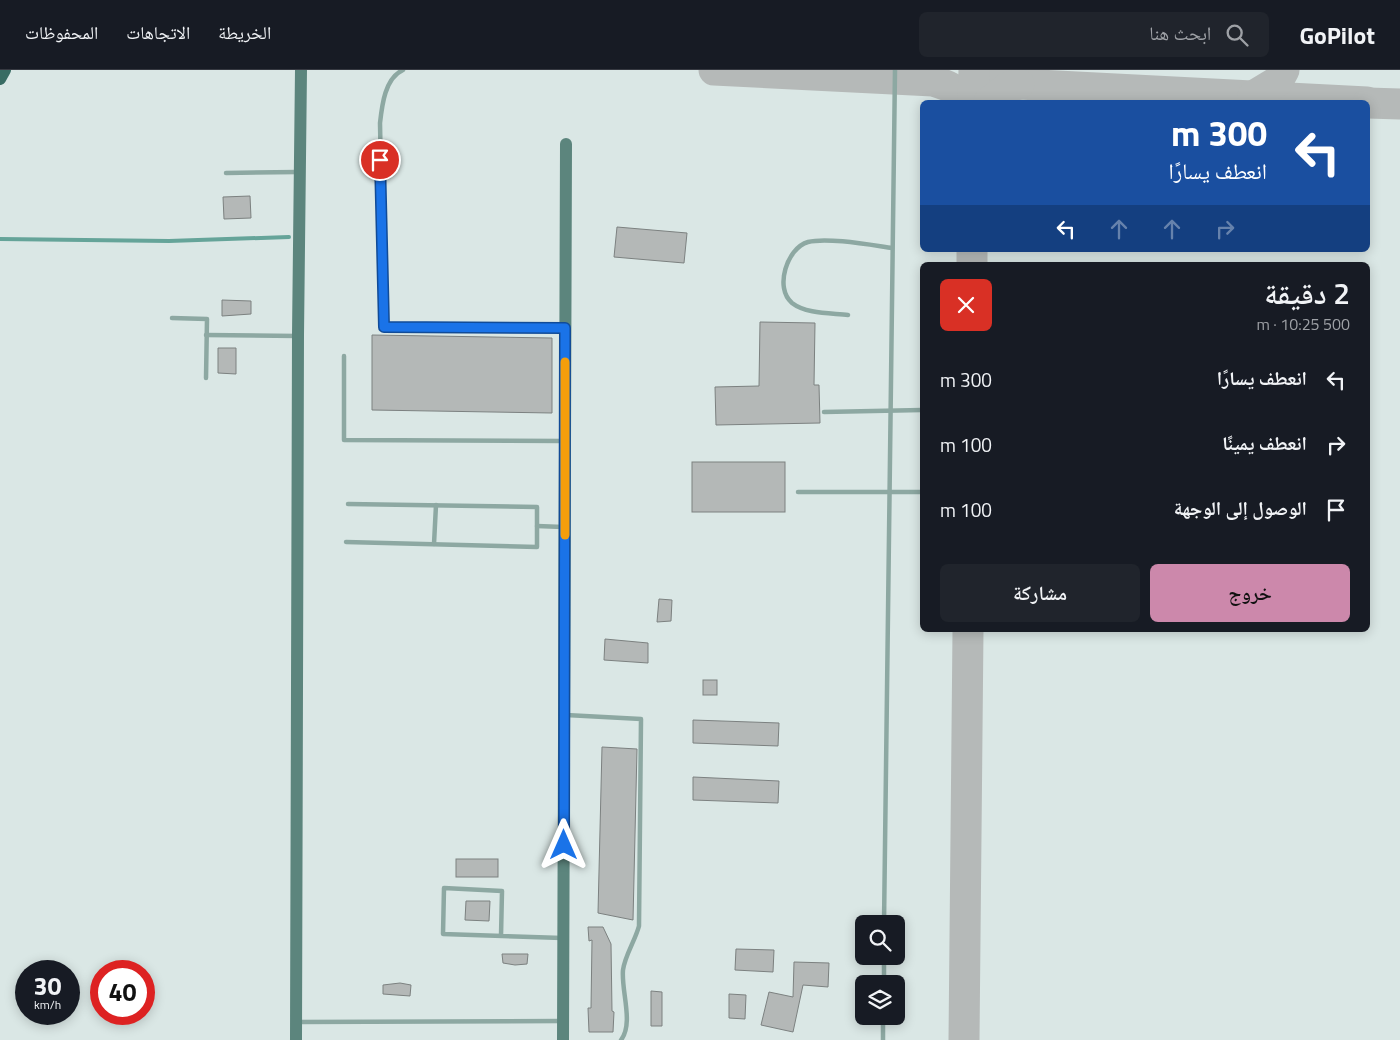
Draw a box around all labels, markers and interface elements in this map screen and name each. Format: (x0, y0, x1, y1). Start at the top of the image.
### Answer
search box (919, 12, 1269, 57)
text: GoPilot (1299, 17, 1375, 53)
text: ابحث هنا (1149, 18, 1211, 47)
text: المحفوظات (25, 19, 98, 46)
text: الاتجاهات (126, 19, 190, 46)
text: الخريطة (218, 19, 271, 46)
icon: search (1223, 21, 1251, 49)
text: 300 m (1171, 106, 1267, 160)
icon: left (1285, 120, 1350, 185)
pin (359, 139, 401, 181)
icon: arrive (366, 146, 394, 174)
text: انعطف يسارًا (1169, 154, 1267, 188)
icon: left (1052, 215, 1080, 243)
icon: ahead (1105, 215, 1133, 243)
icon: ahead (1158, 215, 1186, 243)
icon: right (1211, 215, 1239, 243)
text: 2 دقيقة (1264, 270, 1350, 316)
button: close (940, 279, 992, 331)
text: 500 m · 10:25 (1256, 312, 1350, 336)
text: انعطف يسارًا (1217, 363, 1307, 392)
text: 300 m (940, 365, 992, 394)
icon: left (1322, 366, 1350, 394)
text: انعطف يمينًا (1222, 428, 1307, 457)
text: 100 m (940, 430, 992, 459)
icon: right (1322, 431, 1350, 459)
text: الوصول إلى الوجهة (1174, 493, 1307, 522)
text: 100 m (940, 495, 992, 524)
icon: arrive (1322, 496, 1350, 524)
button: مشاركة (940, 564, 1140, 622)
button: خروج (1150, 564, 1350, 622)
position arrow (537, 818, 589, 870)
map controls (855, 915, 905, 1025)
button: search (855, 915, 905, 965)
speed limit sign: 40 (90, 960, 155, 1025)
text: 30 (33, 967, 62, 1005)
button: layers (855, 975, 905, 1025)
text: km/h (34, 995, 61, 1014)

